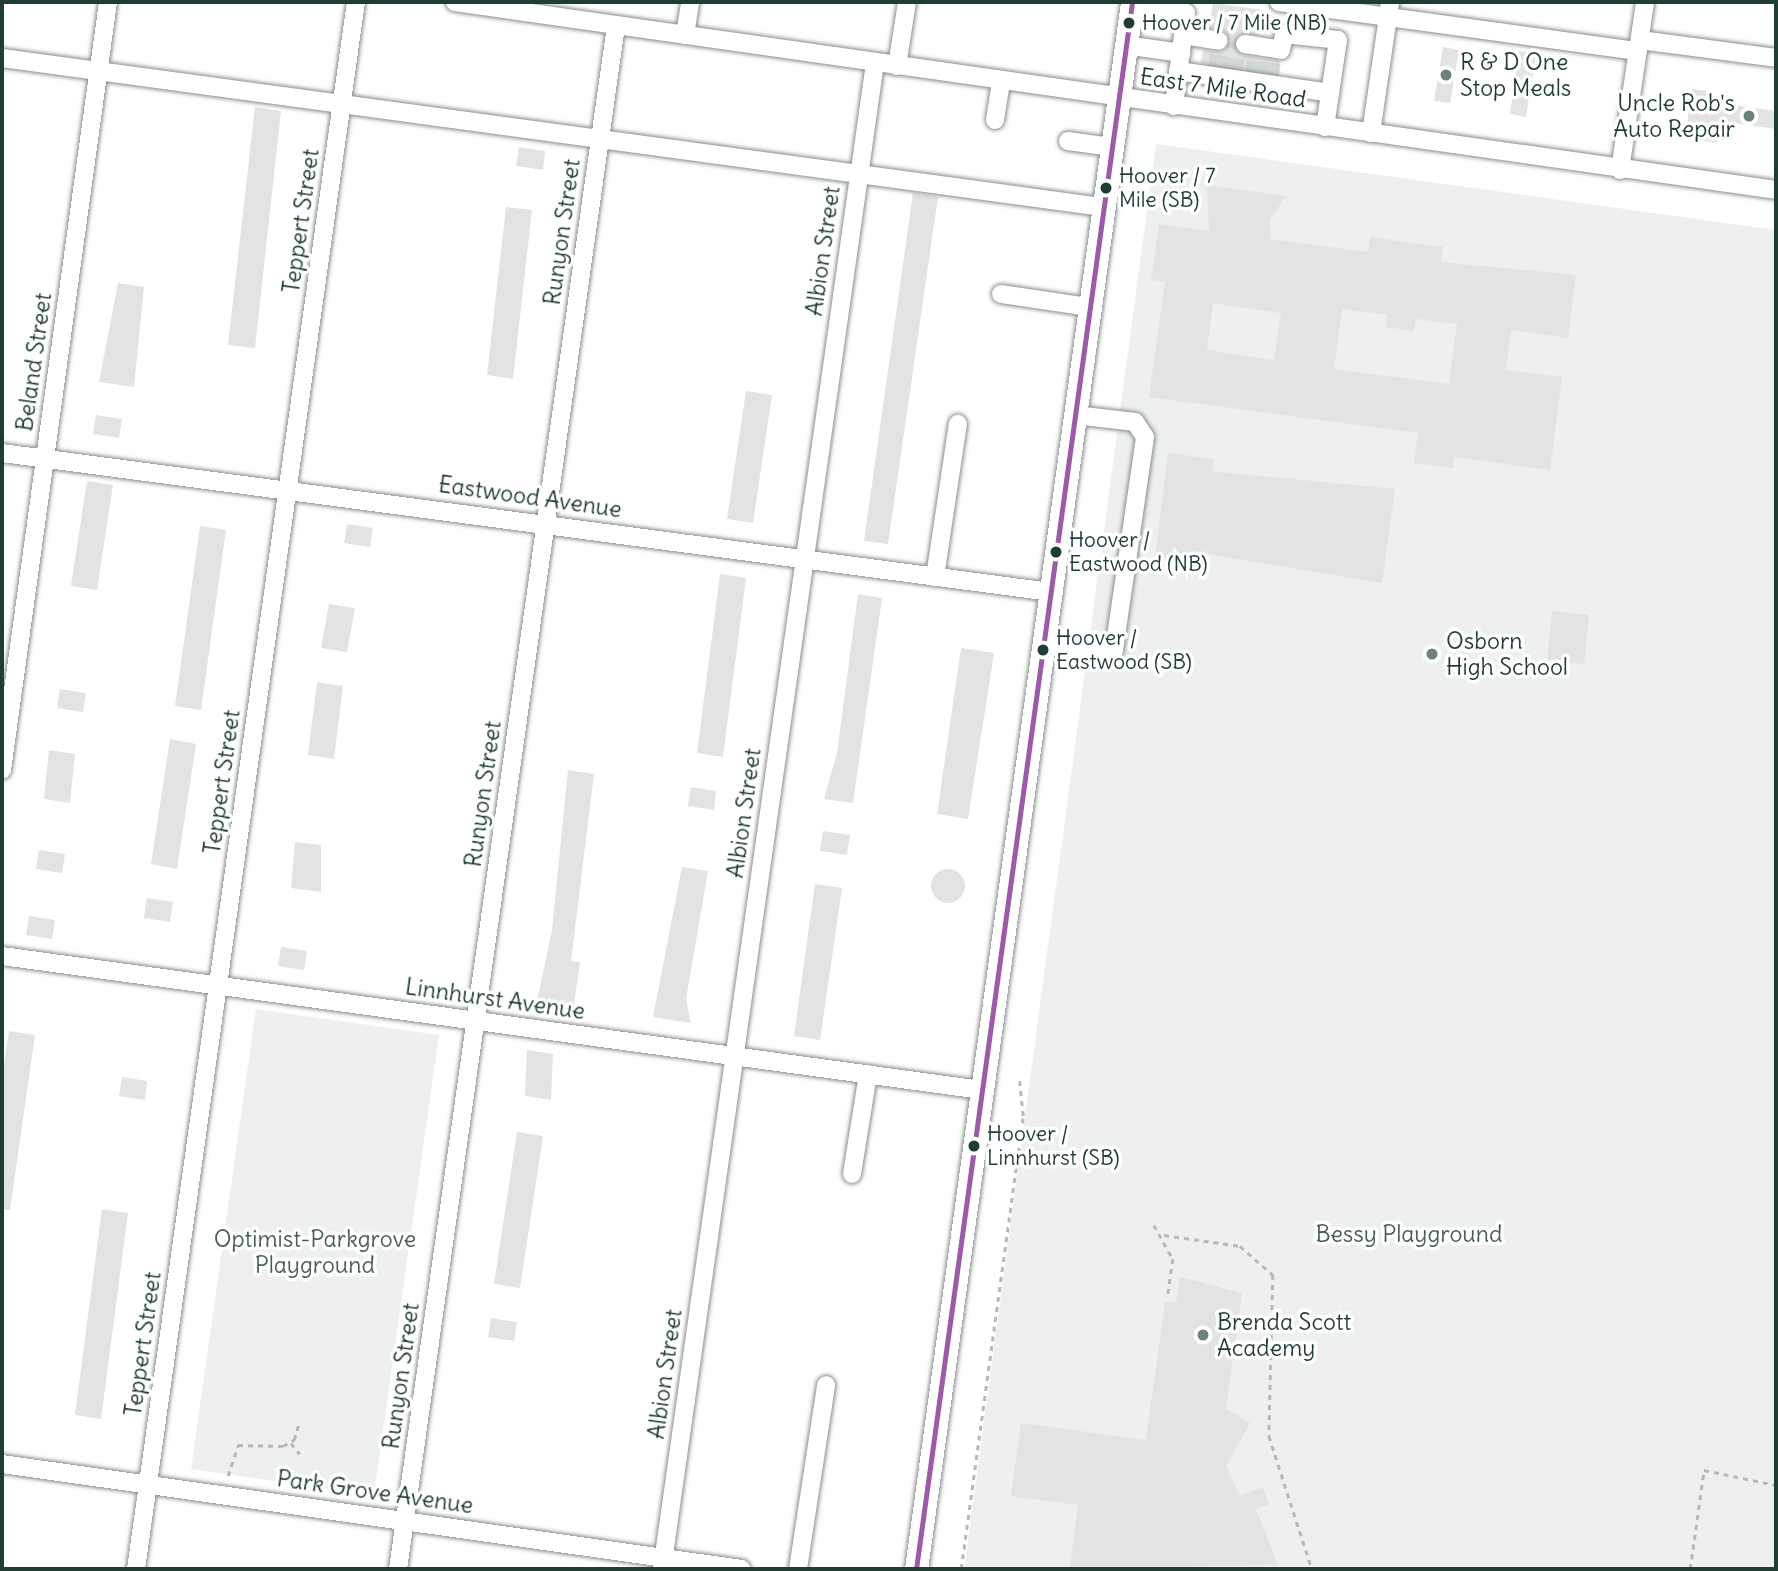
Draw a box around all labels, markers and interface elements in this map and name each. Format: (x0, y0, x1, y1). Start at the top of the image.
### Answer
place label: Hoover / 7 Mile (NB) (1142, 10, 1327, 36)
marker: Hoover / 7 Mile (NB) (1122, 16, 1136, 30)
place label: R & D One Stop Meals (1460, 48, 1571, 102)
street label: East 7 Mile Road (1138, 63, 1308, 113)
marker: R & D One Stop Meals (1438, 67, 1454, 83)
place label: Uncle Rob's Auto Repair (1613, 89, 1735, 143)
marker: Uncle Rob's Auto Repair (1741, 108, 1757, 124)
street label: Teppert Street (277, 147, 325, 295)
street label: Runyon Street (538, 157, 586, 307)
place label: Hoover / 7 Mile (SB) (1119, 163, 1216, 213)
marker: Hoover / 7 Mile (SB) (1099, 181, 1113, 195)
street label: Albion Street (800, 184, 846, 318)
street label: Beland Street (11, 291, 57, 433)
street label: Eastwood Avenue (437, 470, 623, 524)
place label: Hoover / Eastwood (NB) (1069, 527, 1208, 577)
marker: Hoover / Eastwood (NB) (1049, 545, 1063, 559)
place label: Hoover / Eastwood (SB) (1056, 625, 1192, 675)
place label: Osborn High School (1446, 627, 1568, 681)
marker: Hoover / Eastwood (SB) (1036, 643, 1050, 657)
marker: Osborn High School (1424, 646, 1440, 662)
street label: Teppert Street (198, 708, 246, 856)
street label: Runyon Street (459, 719, 507, 869)
street label: Albion Street (721, 746, 767, 880)
street label: Linnhurst Avenue (403, 973, 587, 1025)
place label: Hoover / Linnhurst (SB) (987, 1121, 1120, 1171)
marker: Hoover / Linnhurst (SB) (967, 1139, 981, 1153)
park label: Bessy Playground (1315, 1220, 1503, 1248)
park label: Optimist-Parkgrove Playground (214, 1225, 416, 1279)
street label: Teppert Street (119, 1270, 167, 1418)
street label: Runyon Street (377, 1301, 425, 1451)
street label: Albion Street (642, 1307, 688, 1441)
place label: Brenda Scott Academy (1217, 1308, 1351, 1362)
marker: Brenda Scott Academy (1195, 1327, 1211, 1343)
street label: Park Grove Avenue (275, 1465, 475, 1519)

